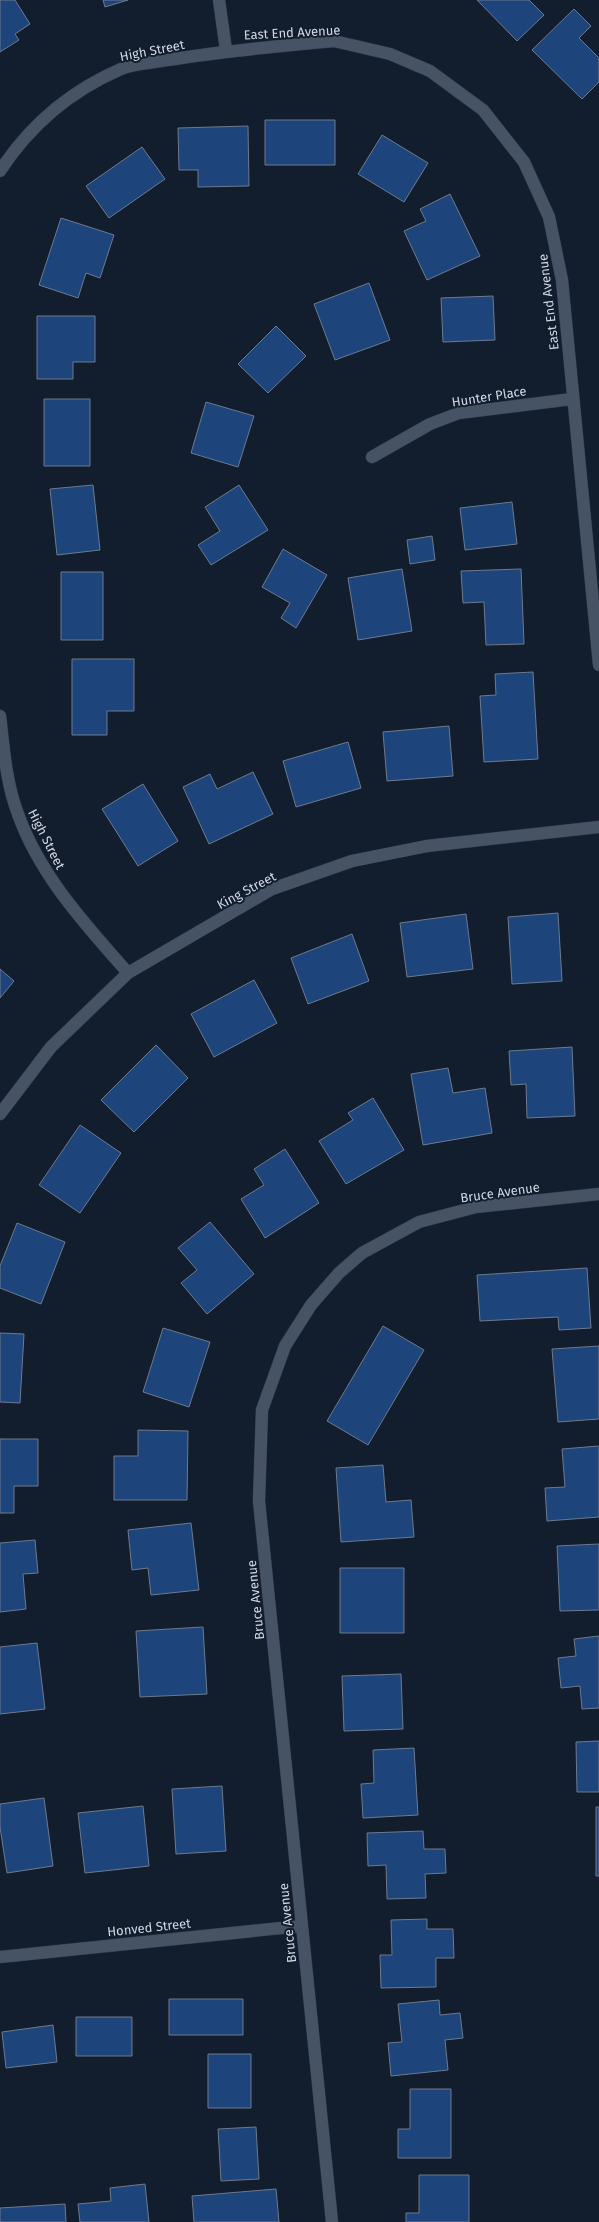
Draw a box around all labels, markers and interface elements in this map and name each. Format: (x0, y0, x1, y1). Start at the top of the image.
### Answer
street label: East End Avenue (243, 22, 341, 43)
street label: High Street (118, 37, 186, 64)
street label: East End Avenue (535, 253, 562, 351)
street label: Hunter Place (451, 383, 527, 410)
street label: High Street (25, 807, 68, 872)
street label: King Street (214, 869, 278, 912)
street label: Bruce Avenue (459, 1179, 541, 1205)
street label: Bruce Avenue (244, 1559, 267, 1641)
street label: Bruce Avenue (276, 1882, 299, 1964)
street label: Honved Street (107, 1916, 192, 1939)

